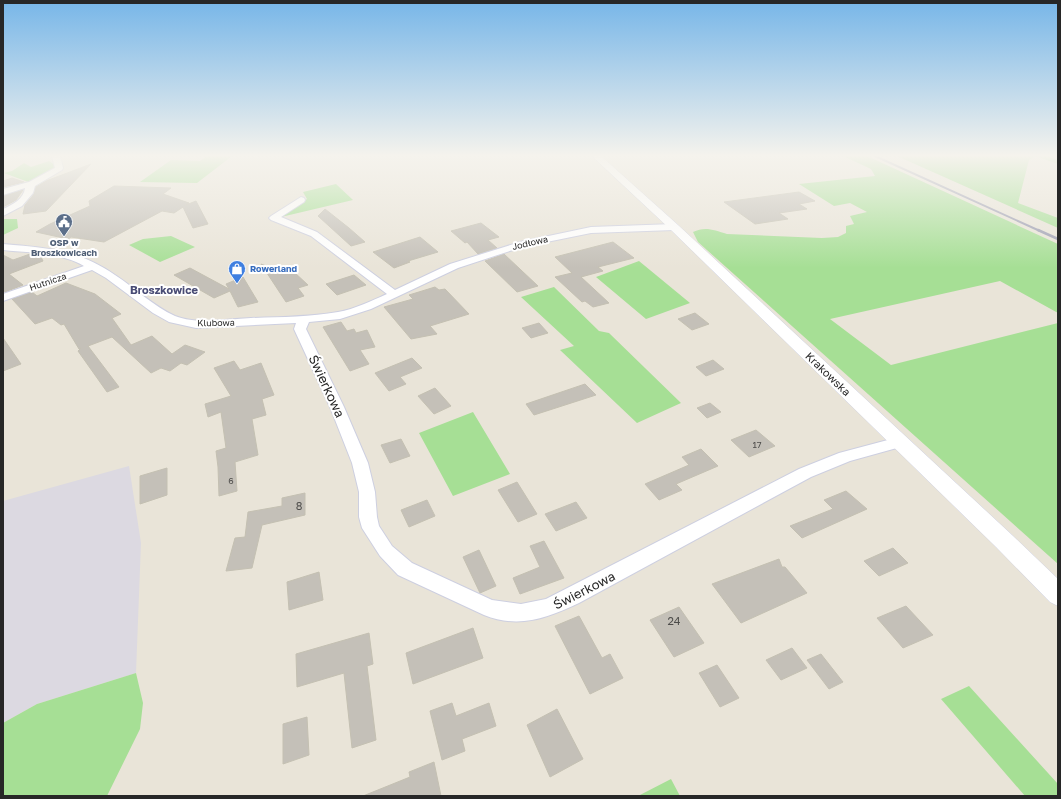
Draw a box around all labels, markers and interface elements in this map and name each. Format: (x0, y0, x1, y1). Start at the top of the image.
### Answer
public building icon: OSP w Broszkowicach (54, 212, 74, 237)
street label: Jodłowa (511, 233, 549, 252)
place label: OSP w Broszkowicach (31, 237, 98, 258)
shop icon: Rowerland (227, 259, 247, 284)
place label: Rowerland (250, 263, 297, 274)
street label: Hutnicza (28, 270, 68, 293)
district label: Broszkowice (130, 283, 198, 296)
street label: Klubowa (197, 317, 235, 328)
street label: Krakowska (803, 349, 854, 398)
street label: Świerkowa (306, 352, 348, 420)
house number: 17 (752, 439, 762, 450)
house number: 6 (228, 475, 234, 486)
house number: 8 (296, 499, 303, 512)
street label: Świerkowa (550, 568, 618, 612)
house number: 24 (667, 614, 681, 627)

